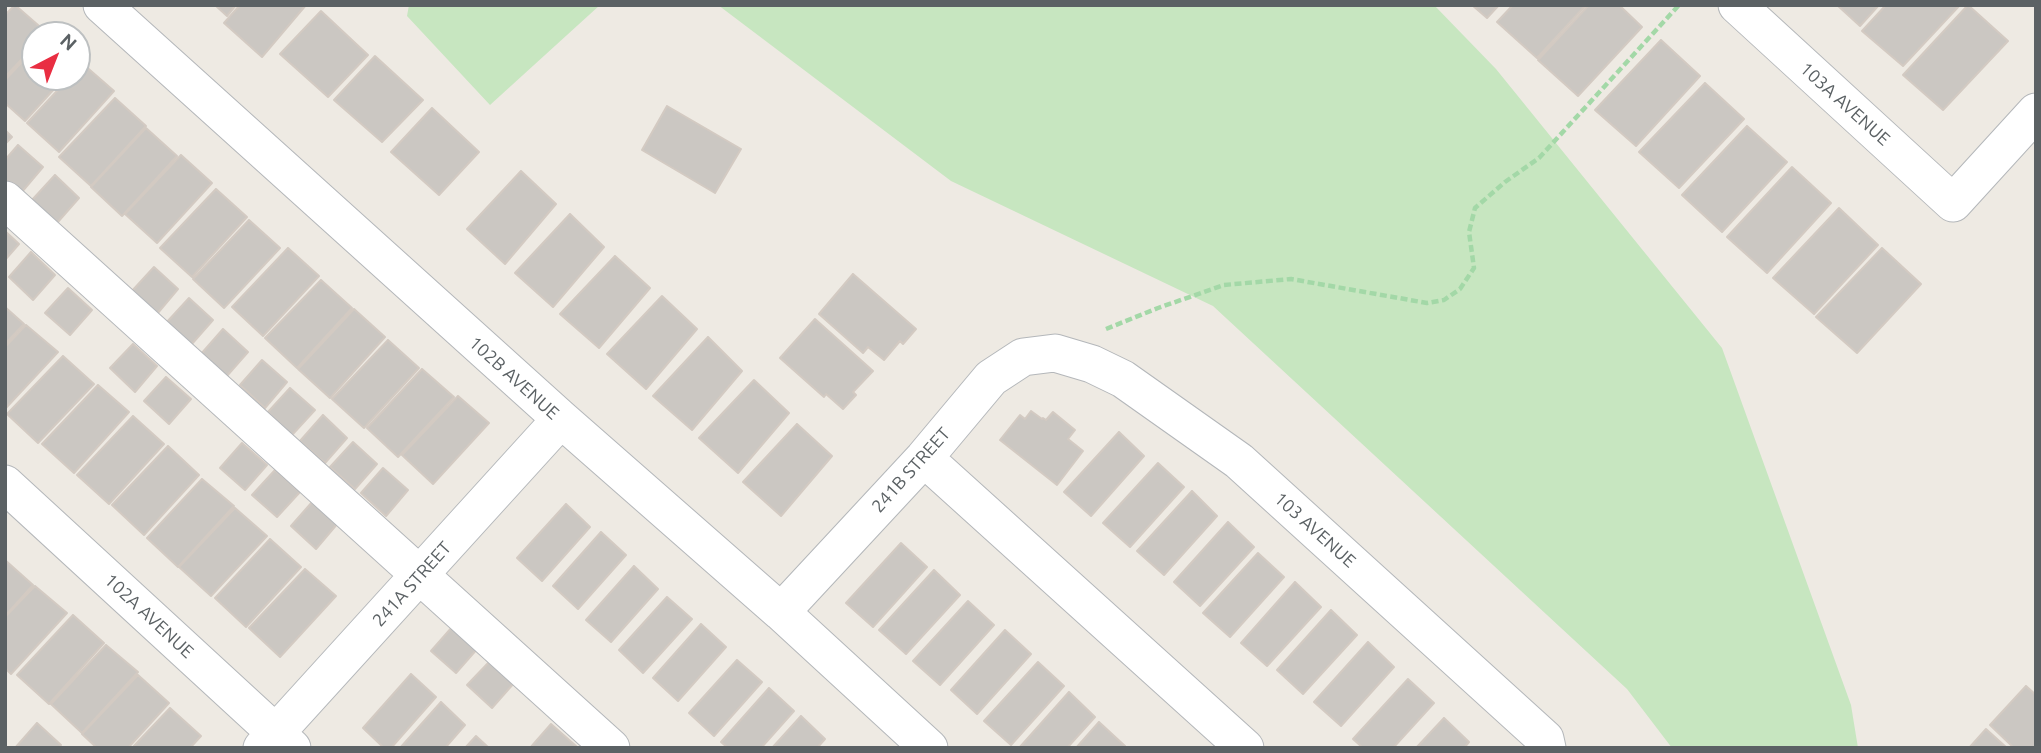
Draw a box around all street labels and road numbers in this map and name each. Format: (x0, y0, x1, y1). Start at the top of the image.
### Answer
street label: 103A AVENUE (1795, 58, 1895, 150)
street label: 102B AVENUE (465, 332, 563, 424)
street label: 241B STREET (867, 423, 955, 517)
street label: 103 AVENUE (1270, 488, 1360, 572)
street label: 241A STREET (368, 537, 456, 631)
street label: 102A AVENUE (100, 569, 198, 663)

